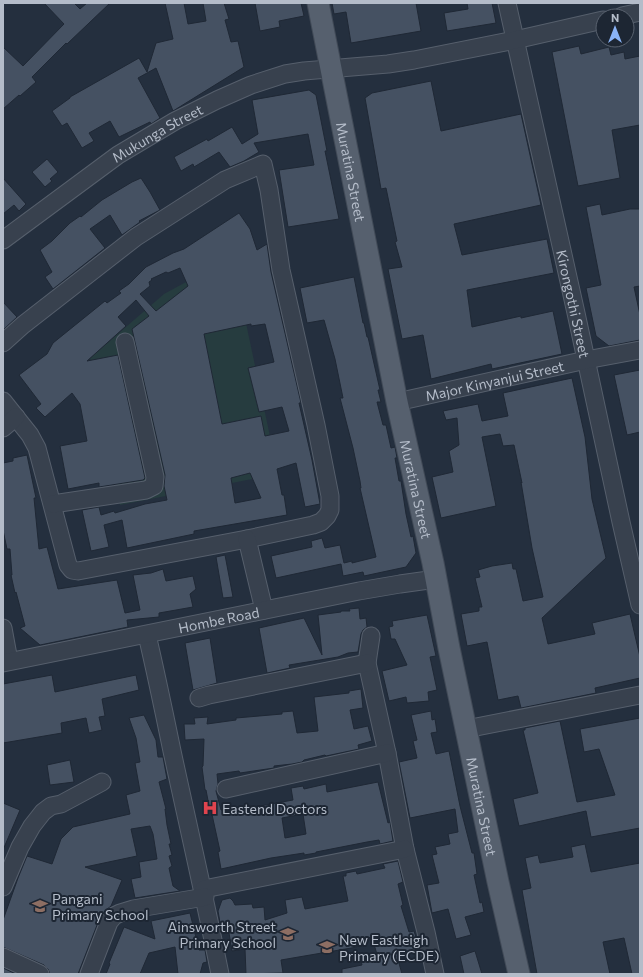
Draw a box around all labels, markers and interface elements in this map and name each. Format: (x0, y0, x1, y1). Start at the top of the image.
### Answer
north arrow (595, 8, 635, 48)
text: N (611, 11, 619, 24)
street label: Mukunga Street (109, 100, 205, 165)
street label: Muratina Street (333, 121, 370, 223)
street label: Kirongothi Street (554, 248, 594, 360)
street label: Major Kinyanjui Street (424, 357, 566, 404)
street label: Muratina Street (397, 438, 436, 540)
street label: Hombe Road (177, 603, 261, 636)
street label: Muratina Street (463, 755, 501, 858)
hospital icon: Eastend Doctors (201, 799, 219, 817)
place label: Eastend Doctors (222, 800, 327, 817)
place label: Pangani Primary School (52, 890, 148, 923)
school or university icon: Pangani Primary School (31, 897, 49, 915)
place label: Ainsworth Street Primary School (168, 918, 276, 951)
school or university icon: Ainsworth Street Primary School (279, 925, 297, 943)
place label: New Eastleigh Primary (ECDE) (339, 931, 439, 964)
school or university icon: New Eastleigh Primary (ECDE) (318, 938, 336, 956)

